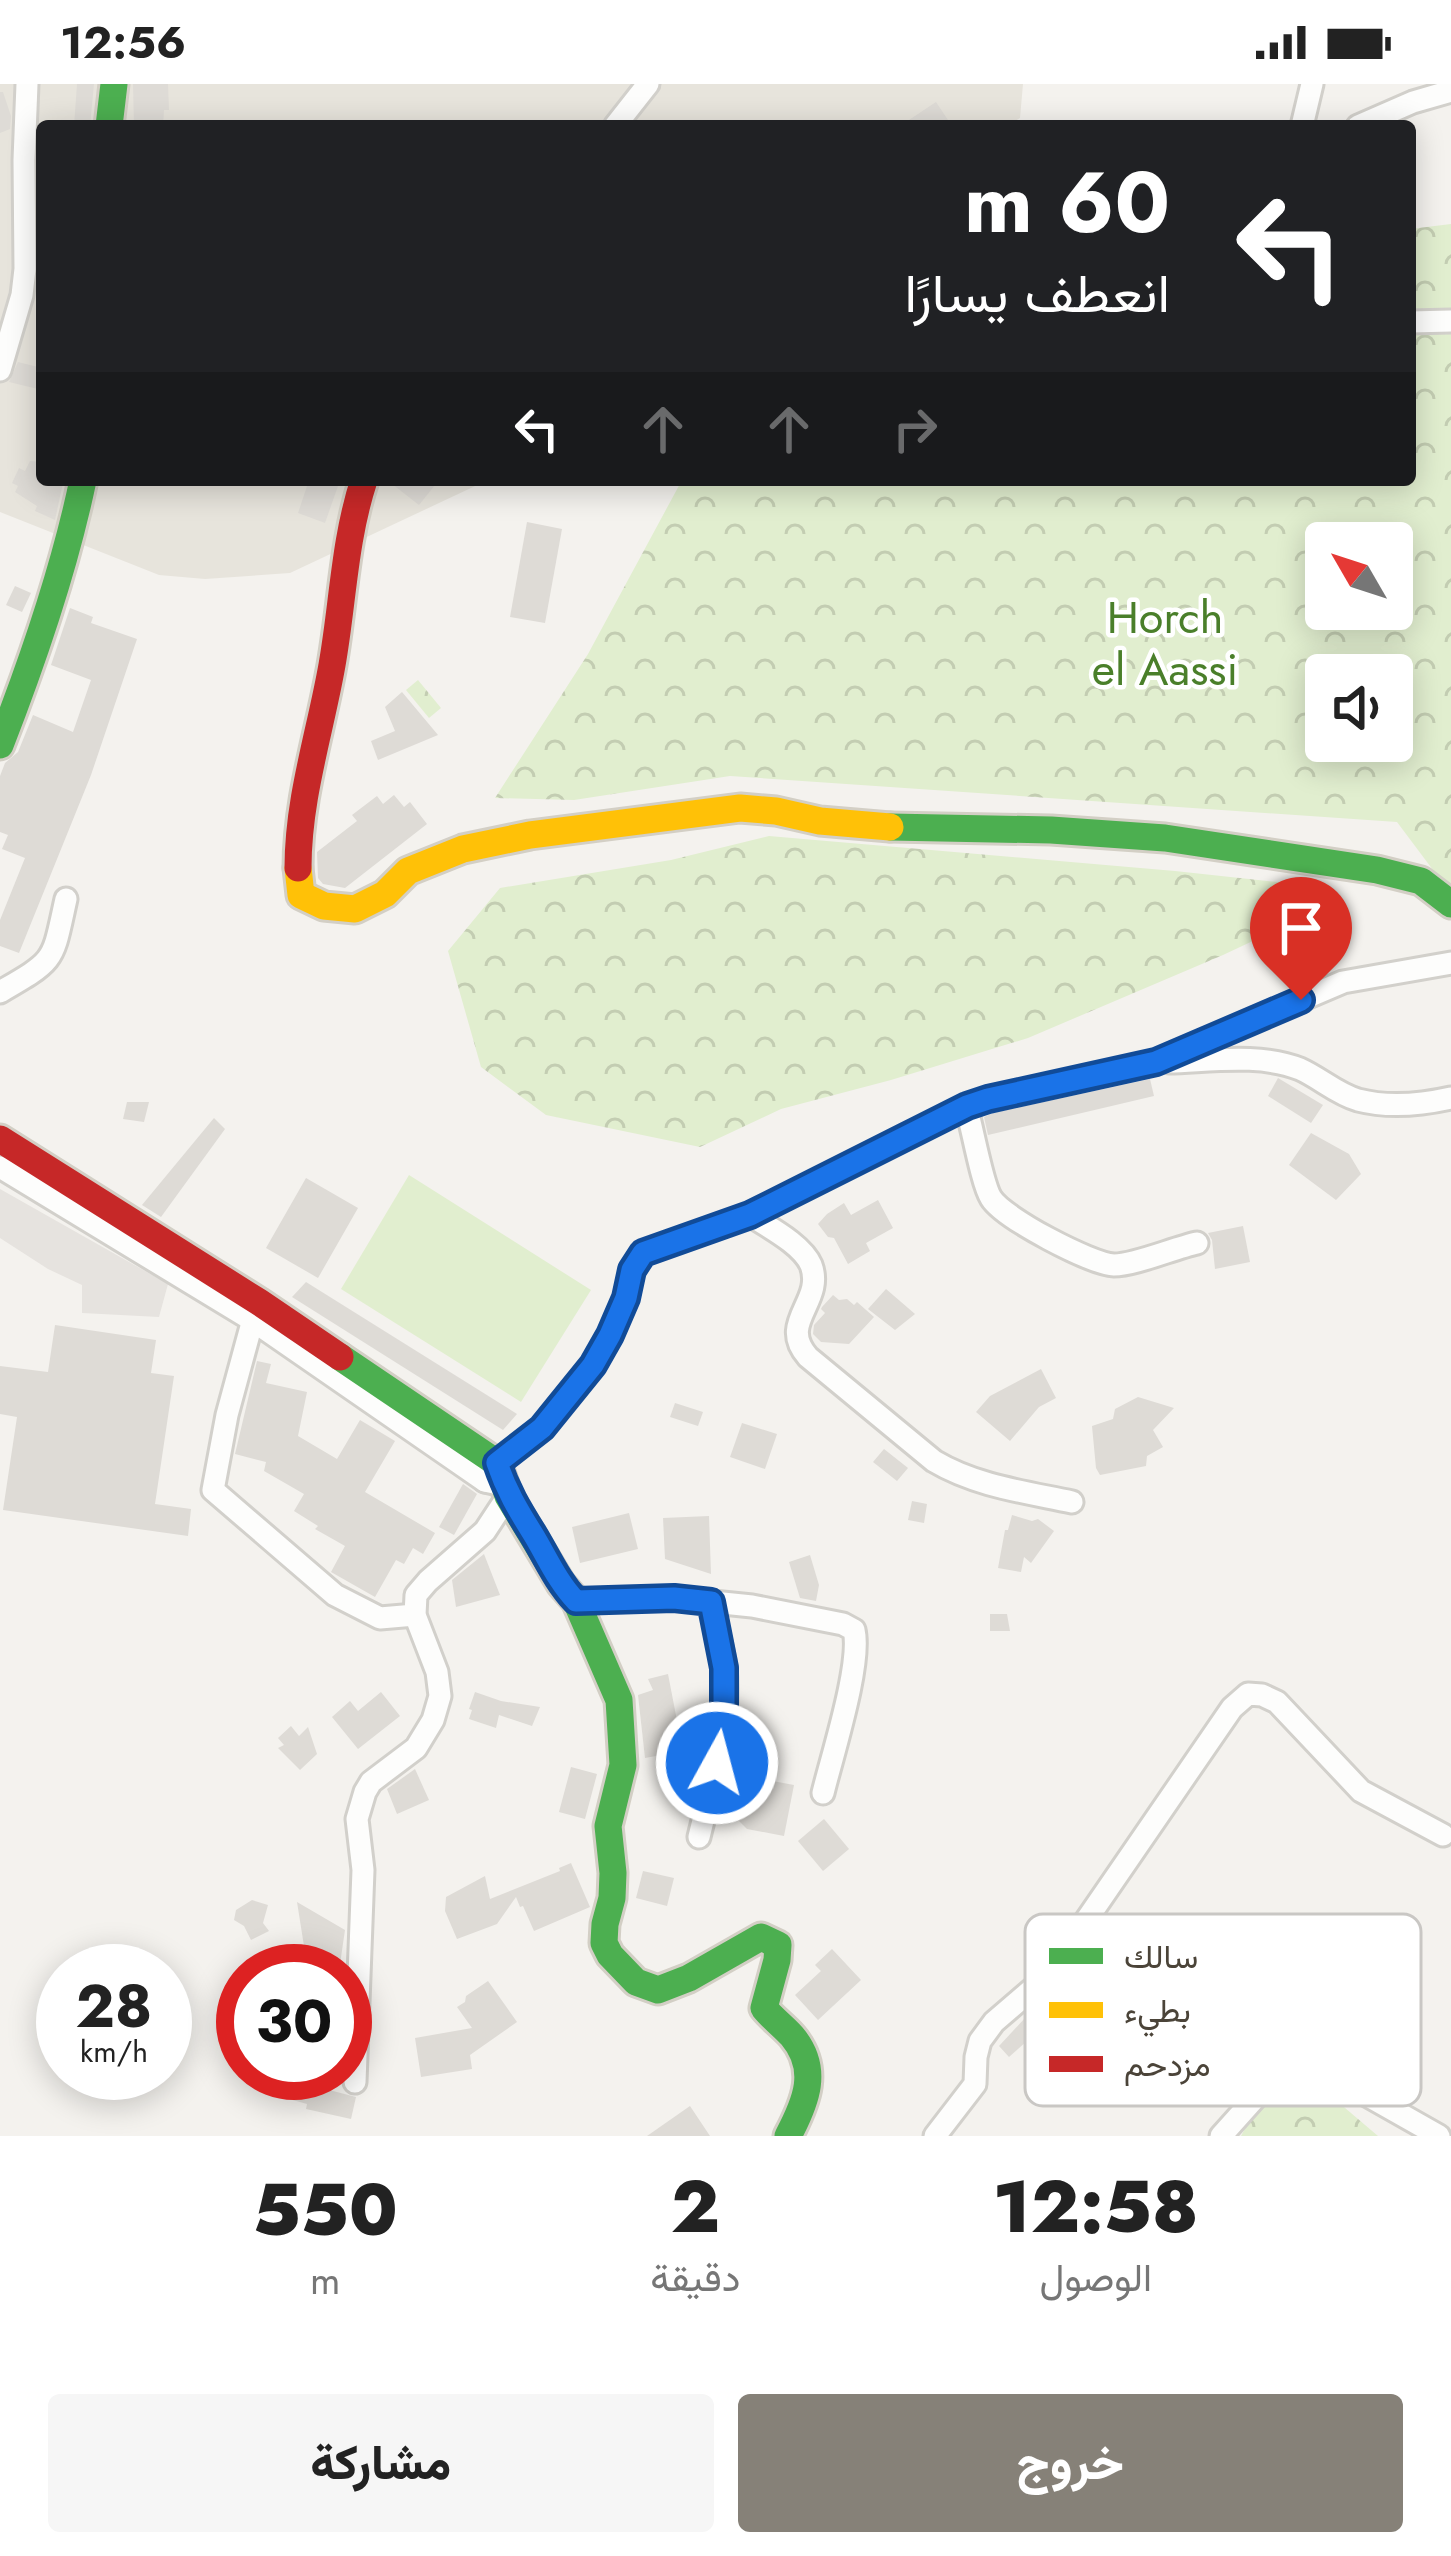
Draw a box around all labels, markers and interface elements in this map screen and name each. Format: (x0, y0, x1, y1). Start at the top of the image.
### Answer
text: 12:56 (60, 10, 186, 75)
text: 60 m (964, 142, 1170, 264)
icon: left (1212, 168, 1368, 324)
text: انعطف يسارًا (904, 254, 1170, 332)
icon: left (504, 396, 570, 462)
icon: ahead (630, 396, 696, 462)
icon: ahead (756, 396, 822, 462)
icon: right (882, 396, 948, 462)
north arrow (1305, 522, 1413, 630)
map controls (1305, 522, 1413, 762)
park label: Horch el Aassi (1092, 585, 1238, 702)
button: sound (1305, 654, 1413, 762)
pin (1250, 877, 1352, 1000)
icon: arrive (1268, 895, 1334, 961)
position arrow (654, 1700, 780, 1826)
legend (1025, 1914, 1421, 2106)
text: سالك (1124, 1933, 1198, 1980)
speed limit sign: 30 (216, 1944, 372, 2100)
text: 28 (76, 1963, 152, 2050)
text: بطيء (1124, 1987, 1191, 2037)
text: km/h (80, 2030, 148, 2073)
text: مزدحم (1124, 2041, 1211, 2088)
text: 2 (671, 2155, 720, 2259)
text: 12:58 (993, 2155, 1199, 2259)
text: 550 (252, 2158, 398, 2262)
text: دقيقة (650, 2249, 740, 2306)
text: الوصول (1039, 2249, 1152, 2306)
text: m (310, 2252, 340, 2309)
button: مشاركة (48, 2394, 714, 2532)
button: خروج (738, 2394, 1403, 2532)

